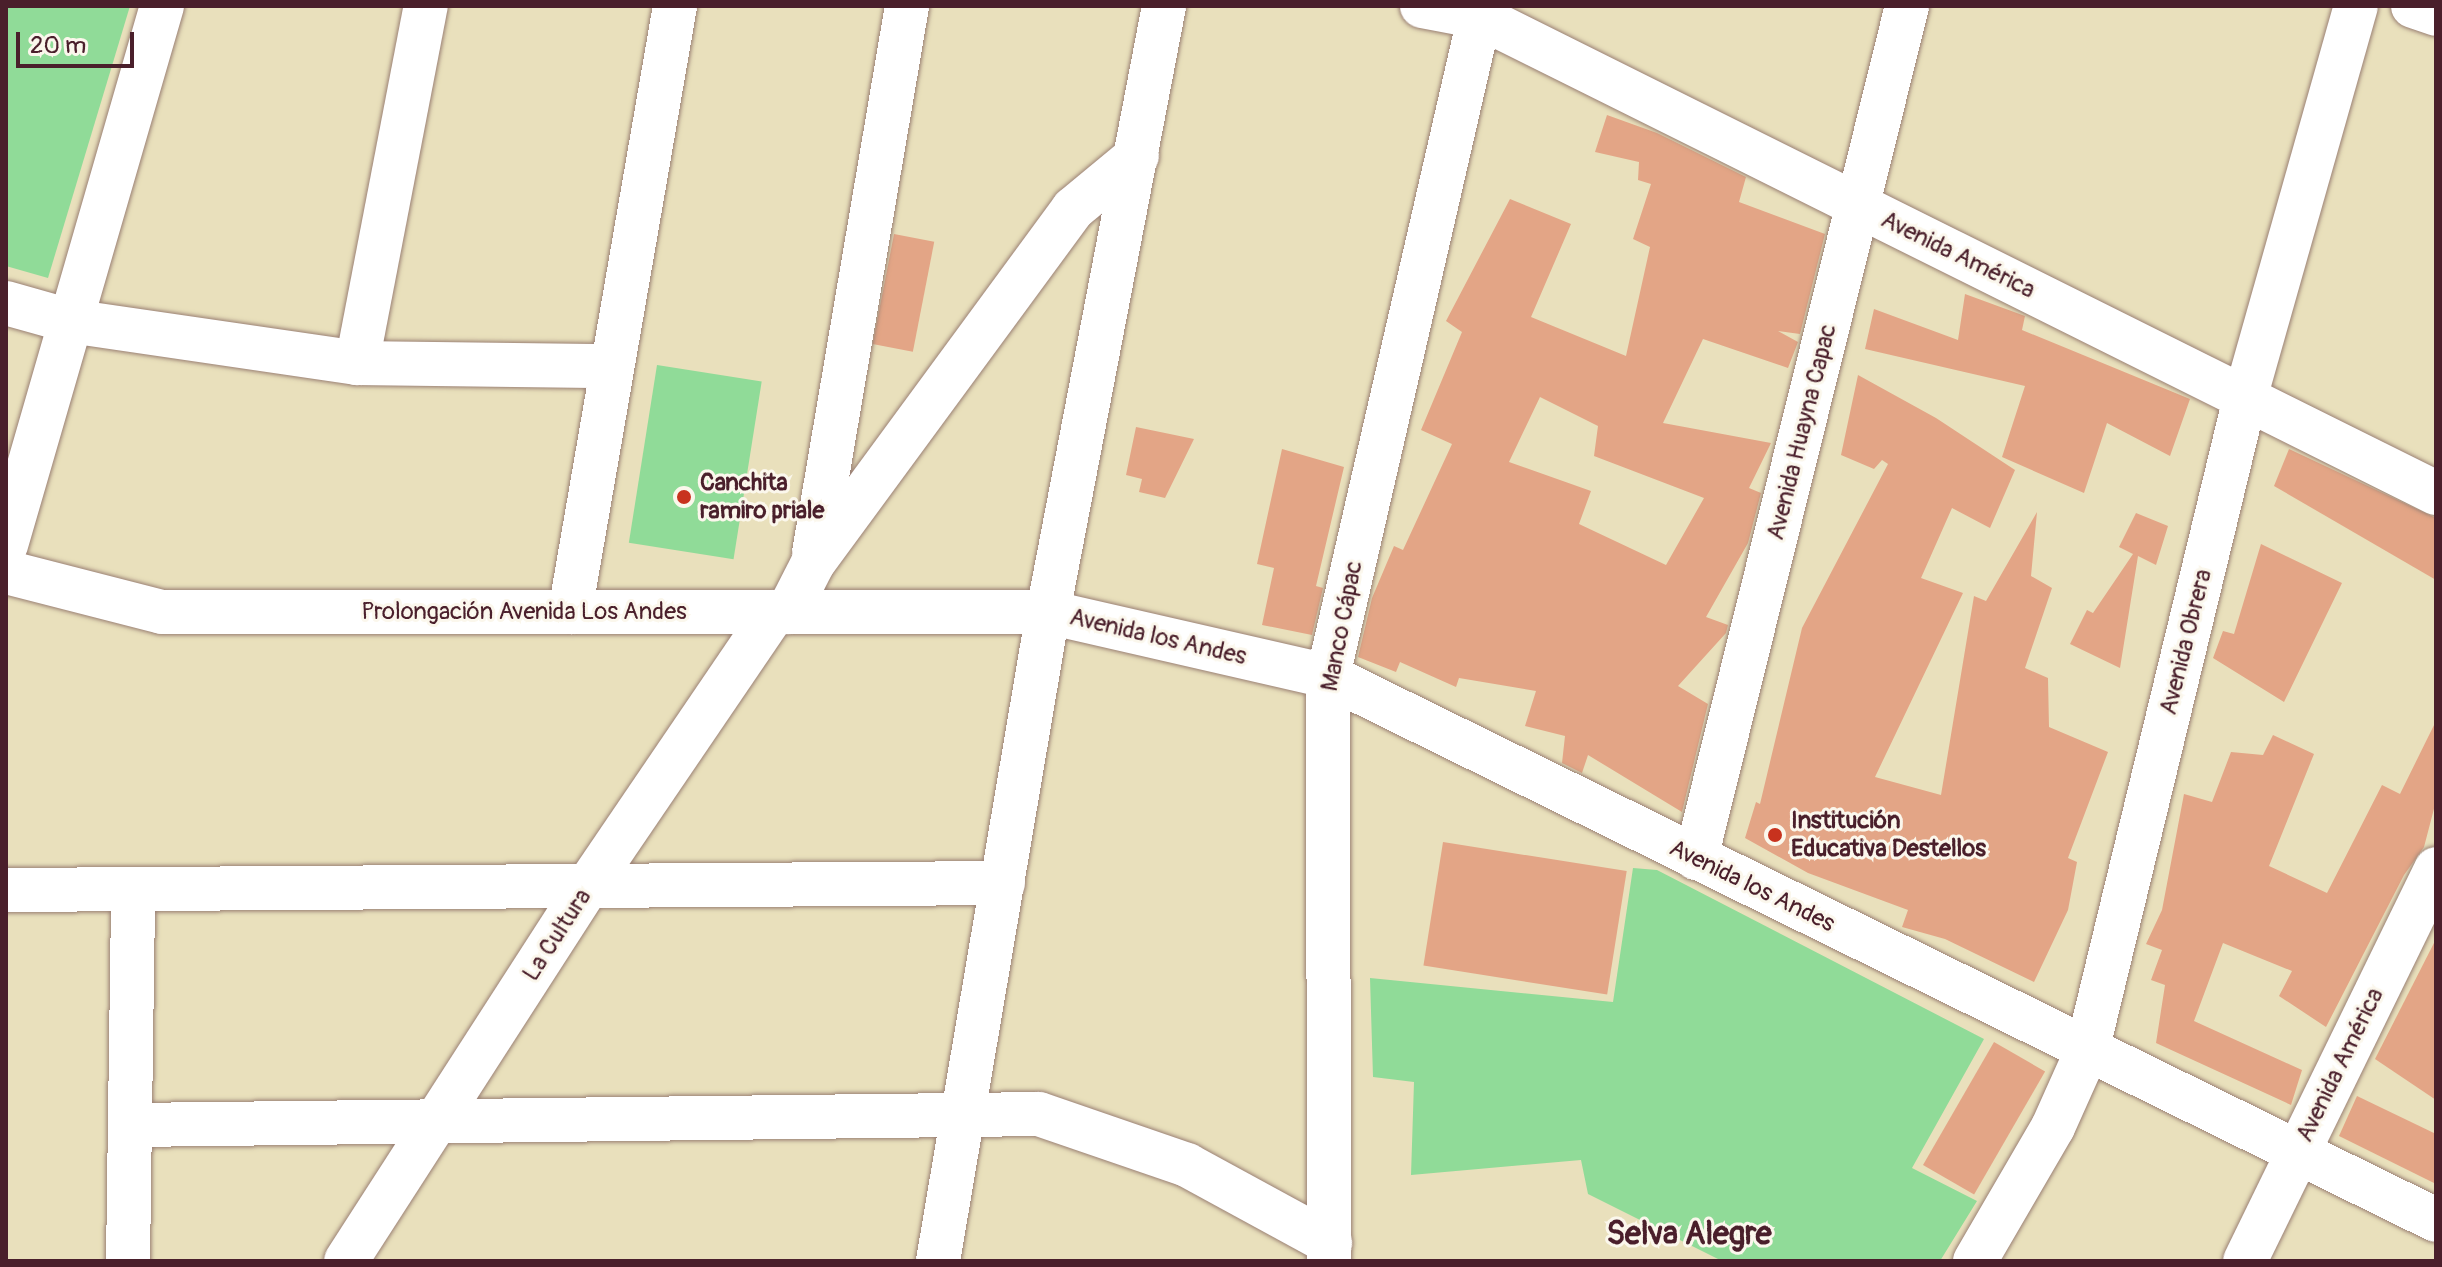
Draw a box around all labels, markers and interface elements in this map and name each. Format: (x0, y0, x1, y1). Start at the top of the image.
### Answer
scale bar (20, 16, 138, 66)
text: 20 m (30, 31, 86, 60)
street label: Avenida América (1876, 205, 2040, 305)
street label: Avenida Huayna Capac (1761, 321, 1843, 543)
place label: Canchita ramiro priale (700, 469, 824, 525)
marker: Canchita ramiro priale (675, 488, 693, 506)
street label: Manco Cápac (1315, 558, 1369, 694)
street label: Avenida Obrera (2154, 566, 2218, 718)
street label: Prolongación Avenida Los Andes (361, 598, 687, 626)
street label: Avenida los Andes (1067, 603, 1249, 671)
place label: Institución Educativa Destellos (1791, 807, 1986, 863)
marker: Institución Educativa Destellos (1766, 826, 1784, 844)
street label: Avenida los Andes (1665, 833, 1839, 939)
street label: La Cultura (517, 884, 597, 986)
street label: Avenida América (2290, 983, 2390, 1147)
district label: Selva Alegre (1606, 1215, 1772, 1253)

